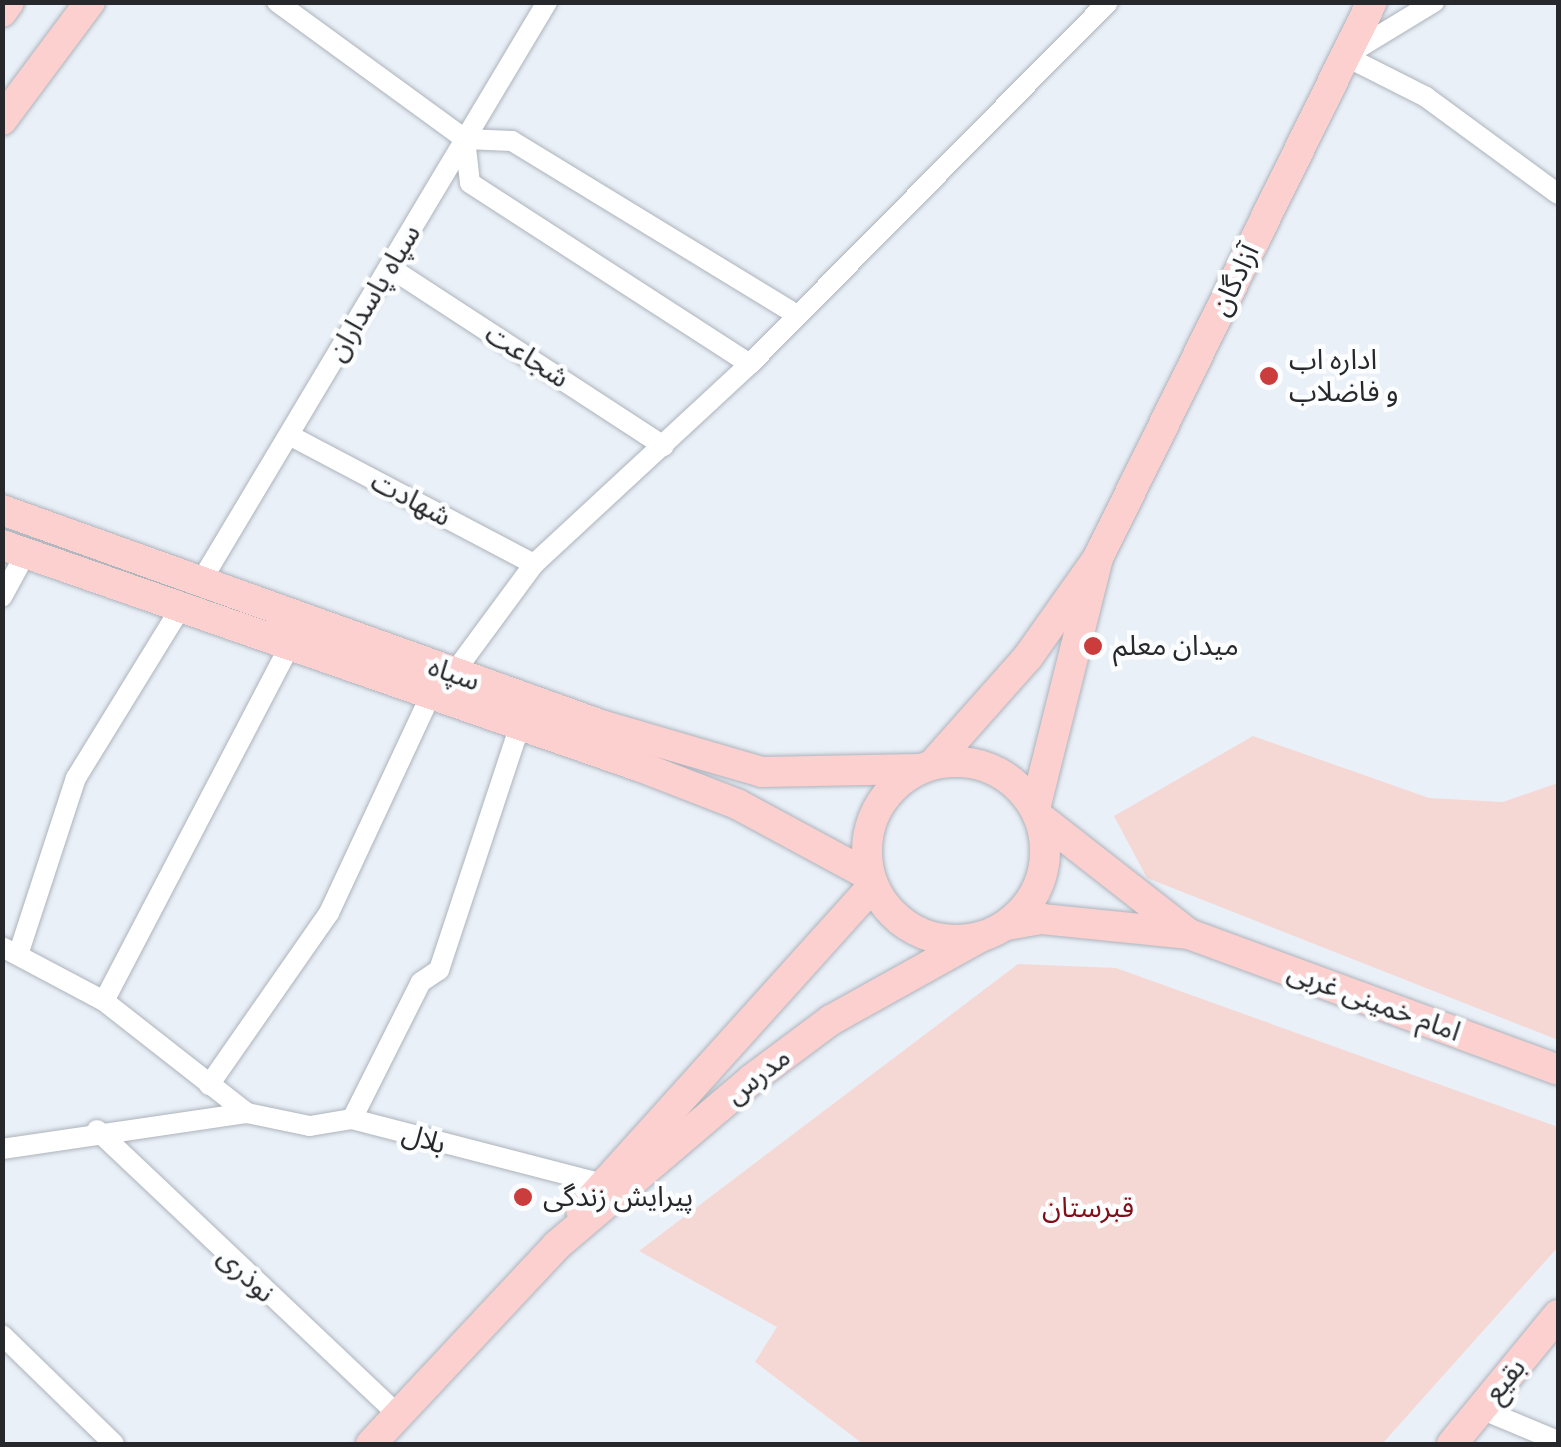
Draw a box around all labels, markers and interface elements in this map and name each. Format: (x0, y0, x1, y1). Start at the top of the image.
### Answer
street label: سپاه پاسداران (320, 218, 428, 368)
street label: آزادگان (1203, 239, 1267, 321)
street label: شجاعت (479, 317, 575, 395)
place label: اداره اب و فاضلاب (1289, 343, 1398, 409)
marker: اداره اب و فاضلاب (1258, 365, 1280, 387)
street label: شهادت (365, 464, 457, 534)
place label: میدان معلم (1113, 629, 1239, 663)
marker: میدان معلم (1082, 635, 1104, 657)
street label: سپاه (424, 650, 484, 698)
street label: امام خمینی غربی (1283, 955, 1465, 1049)
street label: مدرس (719, 1040, 797, 1112)
street label: بلال (398, 1117, 450, 1161)
place label: پیرایش زندگی (543, 1180, 693, 1214)
marker: پیرایش زندگی (512, 1186, 534, 1208)
park label: قبرستان (1042, 1191, 1134, 1225)
street label: نوذری (211, 1240, 281, 1310)
street label: بقیع (1477, 1351, 1533, 1409)

